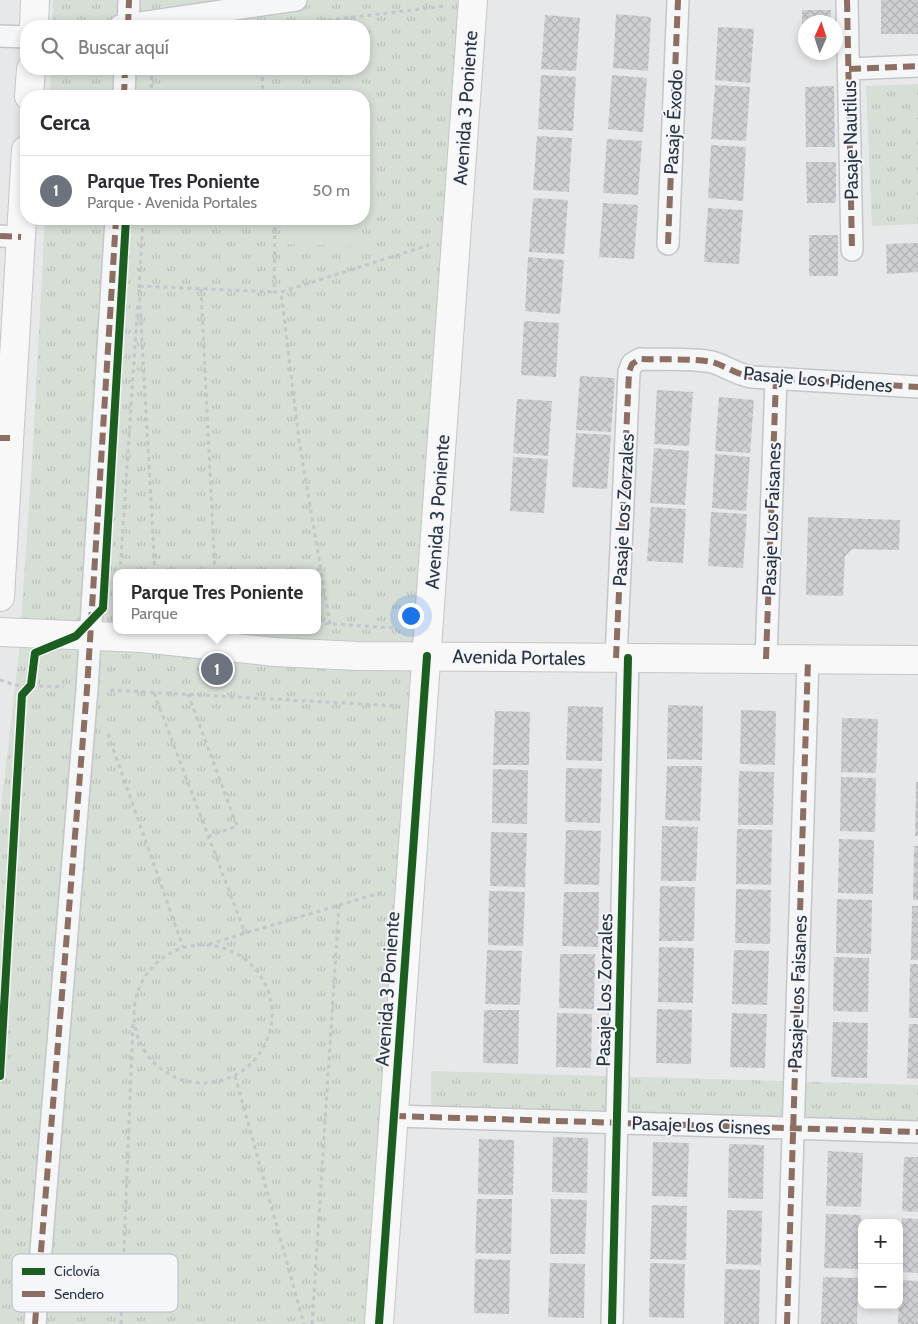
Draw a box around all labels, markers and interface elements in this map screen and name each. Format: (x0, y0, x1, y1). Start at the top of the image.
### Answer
north arrow (798, 15, 843, 60)
search box (20, 20, 370, 75)
street label: Avenida 3 Poniente (449, 30, 482, 186)
icon: search (38, 34, 66, 62)
text: Buscar aquí (78, 36, 169, 59)
street label: Pasaje Éxodo (658, 69, 688, 175)
street label: Pasaje Nautilus (838, 80, 863, 200)
text: Cerca (40, 110, 90, 135)
text: Parque Tres Poniente (87, 170, 260, 193)
text: 1 (53, 181, 59, 200)
text: 50 m (313, 181, 350, 200)
text: Parque · Avenida Portales (87, 193, 257, 212)
street label: Pasaje Los Pidenes (742, 362, 894, 397)
street label: Pasaje Los Zorzales (608, 433, 639, 587)
street label: Avenida 3 Poniente (421, 434, 454, 590)
street label: Pasaje Los Faisanes (757, 442, 786, 596)
popup (113, 569, 321, 634)
text: Parque Tres Poniente (131, 581, 303, 604)
your location (398, 603, 424, 629)
text: Parque (131, 604, 178, 623)
street label: Avenida Portales (452, 645, 586, 670)
pin: 1 (201, 650, 233, 688)
street label: Avenida 3 Poniente (371, 911, 404, 1067)
street label: Pasaje Los Zorzales (592, 913, 617, 1067)
street label: Pasaje Los Faisanes (783, 915, 812, 1069)
street label: Pasaje Los Cisnes (631, 1112, 771, 1139)
map controls (858, 1219, 903, 1309)
button: + (858, 1219, 903, 1264)
legend (12, 1254, 178, 1312)
text: Ciclovía (54, 1262, 100, 1280)
button: − (858, 1264, 903, 1309)
text: Sendero (54, 1285, 104, 1303)

